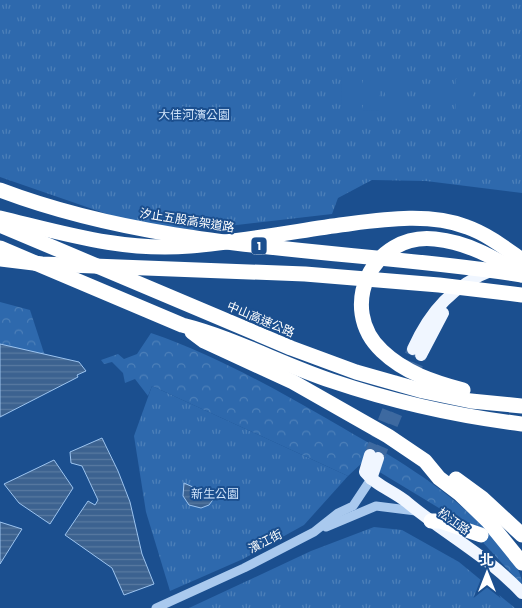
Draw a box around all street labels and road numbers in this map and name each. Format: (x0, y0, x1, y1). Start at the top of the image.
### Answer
street label: 汐止五股高架道路 (138, 204, 236, 236)
road number: 1 (252, 238, 266, 255)
street label: 中山高速公路 (225, 297, 297, 341)
street label: 松江路 (434, 504, 474, 538)
street label: 濱江街 (245, 525, 285, 557)

